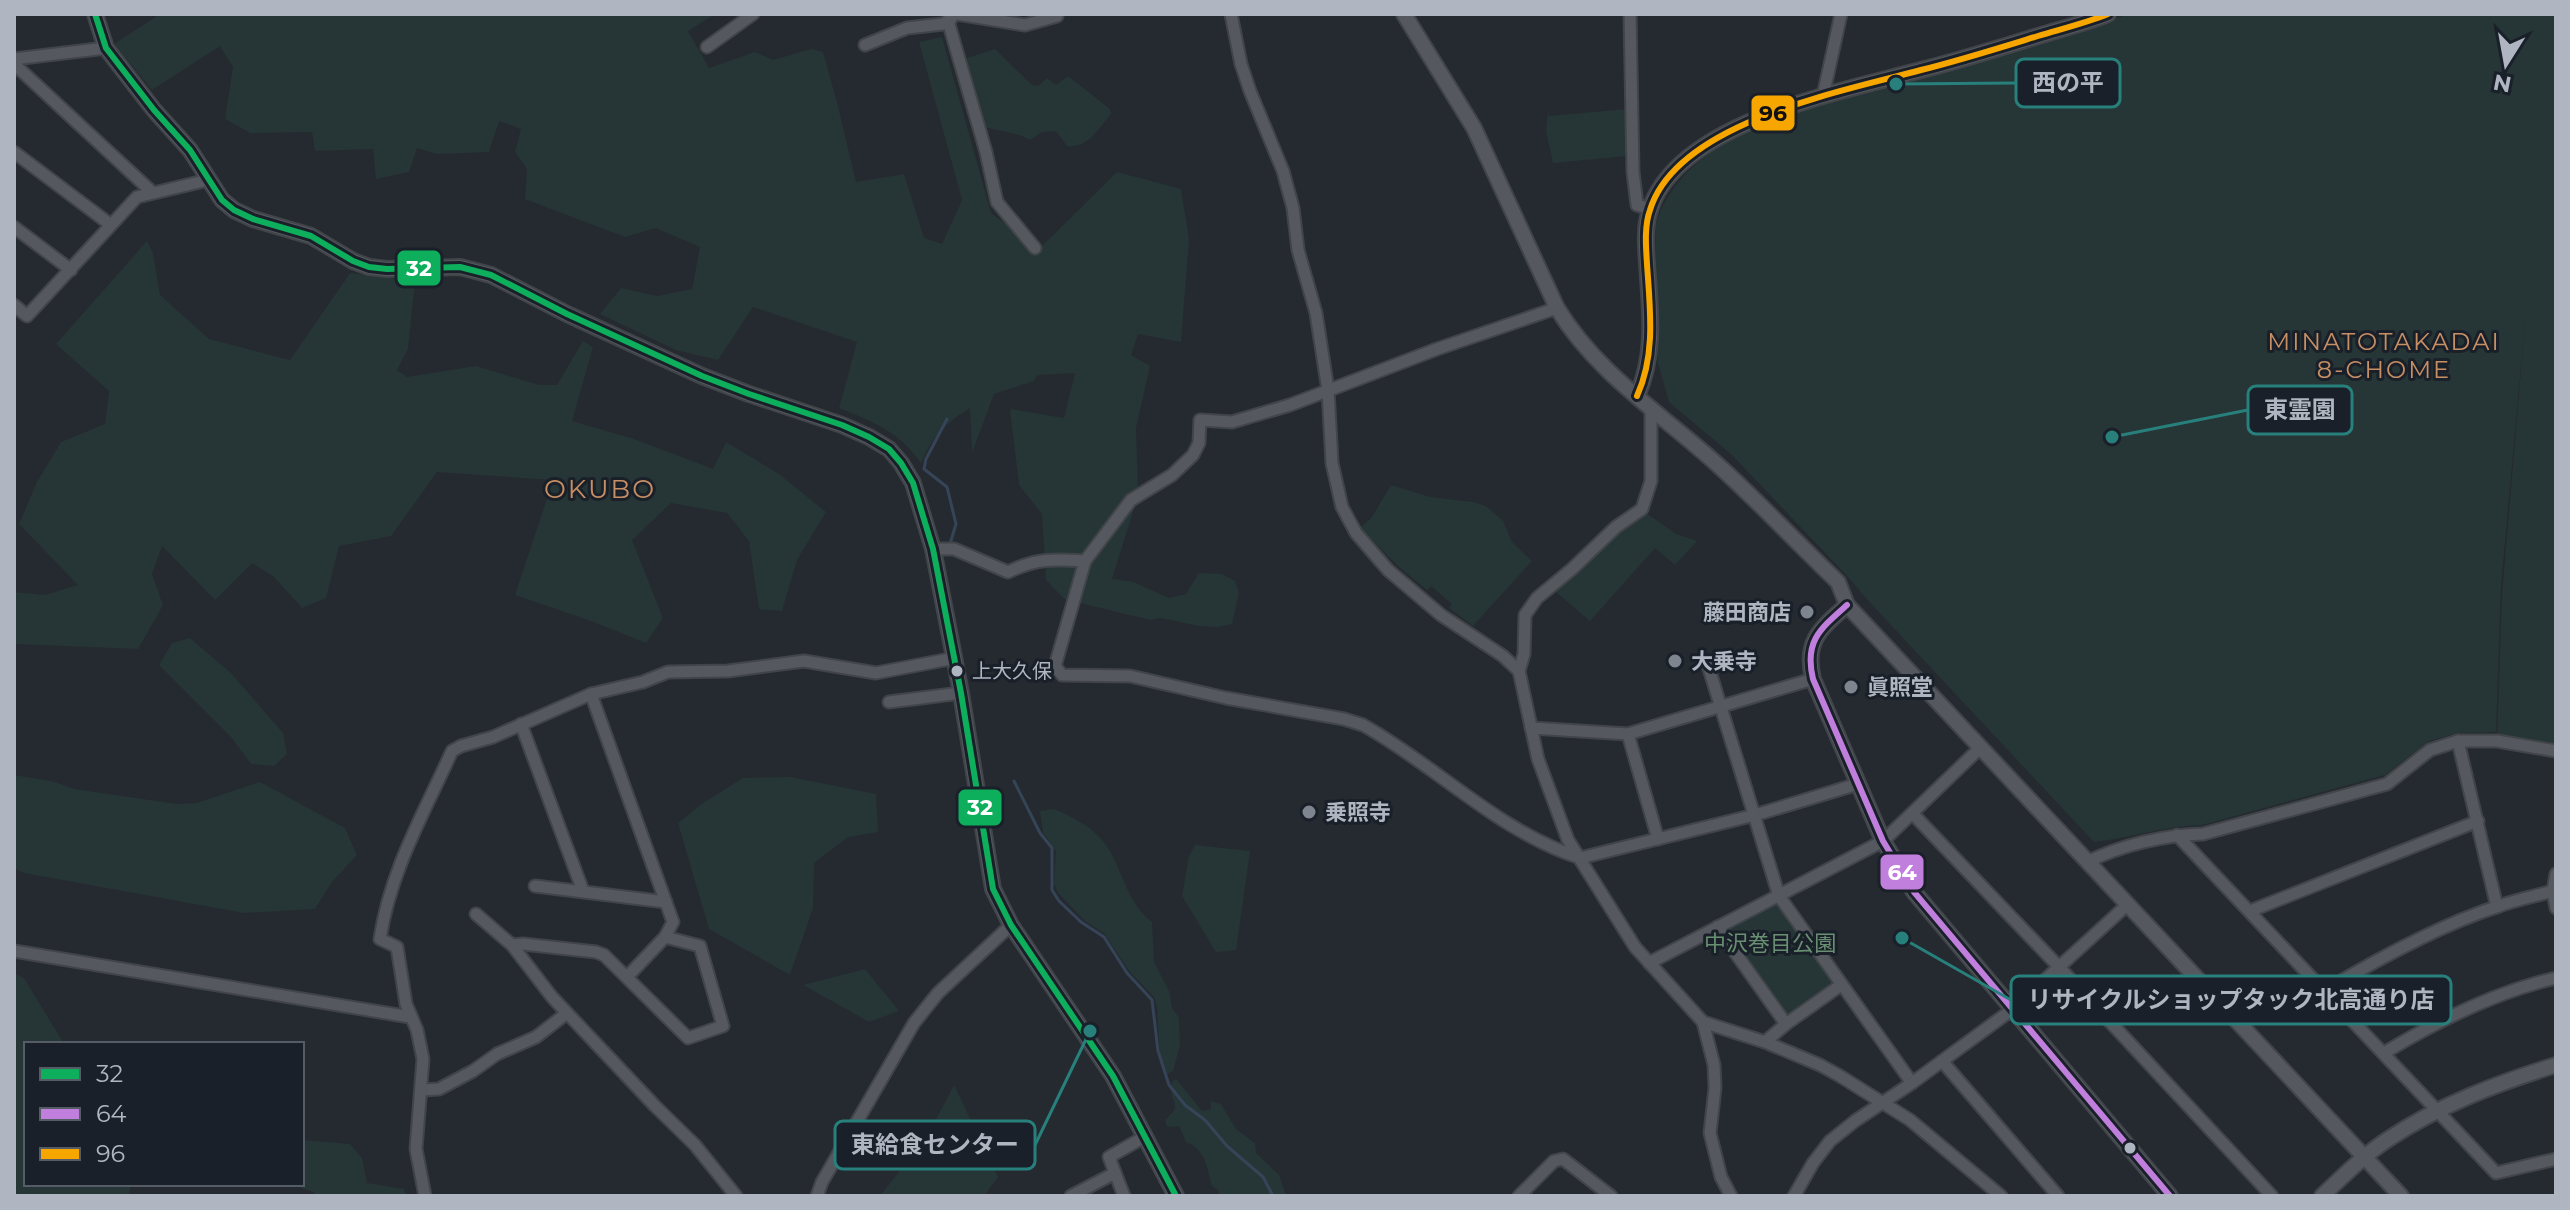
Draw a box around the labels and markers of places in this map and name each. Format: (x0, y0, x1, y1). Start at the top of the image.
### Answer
callout: 西の平 (2016, 59, 2120, 107)
callout: 東霊園 (2248, 386, 2352, 434)
place label: 藤田商店 (1703, 599, 1791, 626)
marker: 藤田商店 (1798, 603, 1816, 621)
place label: 大乗寺 (1691, 648, 1757, 675)
marker: 大乗寺 (1666, 652, 1684, 670)
place label: 上大久保 (972, 659, 1052, 683)
marker: 上大久保 (949, 663, 965, 679)
place label: 眞照堂 (1867, 674, 1933, 701)
marker: 眞照堂 (1842, 678, 1860, 696)
place label: 乗照寺 (1325, 799, 1391, 826)
marker: 乗照寺 (1300, 803, 1318, 821)
callout: リサイクルショップタック北高通り店 (2011, 976, 2451, 1024)
callout: 東給食センター (835, 1121, 1035, 1169)
unlabelled marker (2122, 1140, 2138, 1156)

